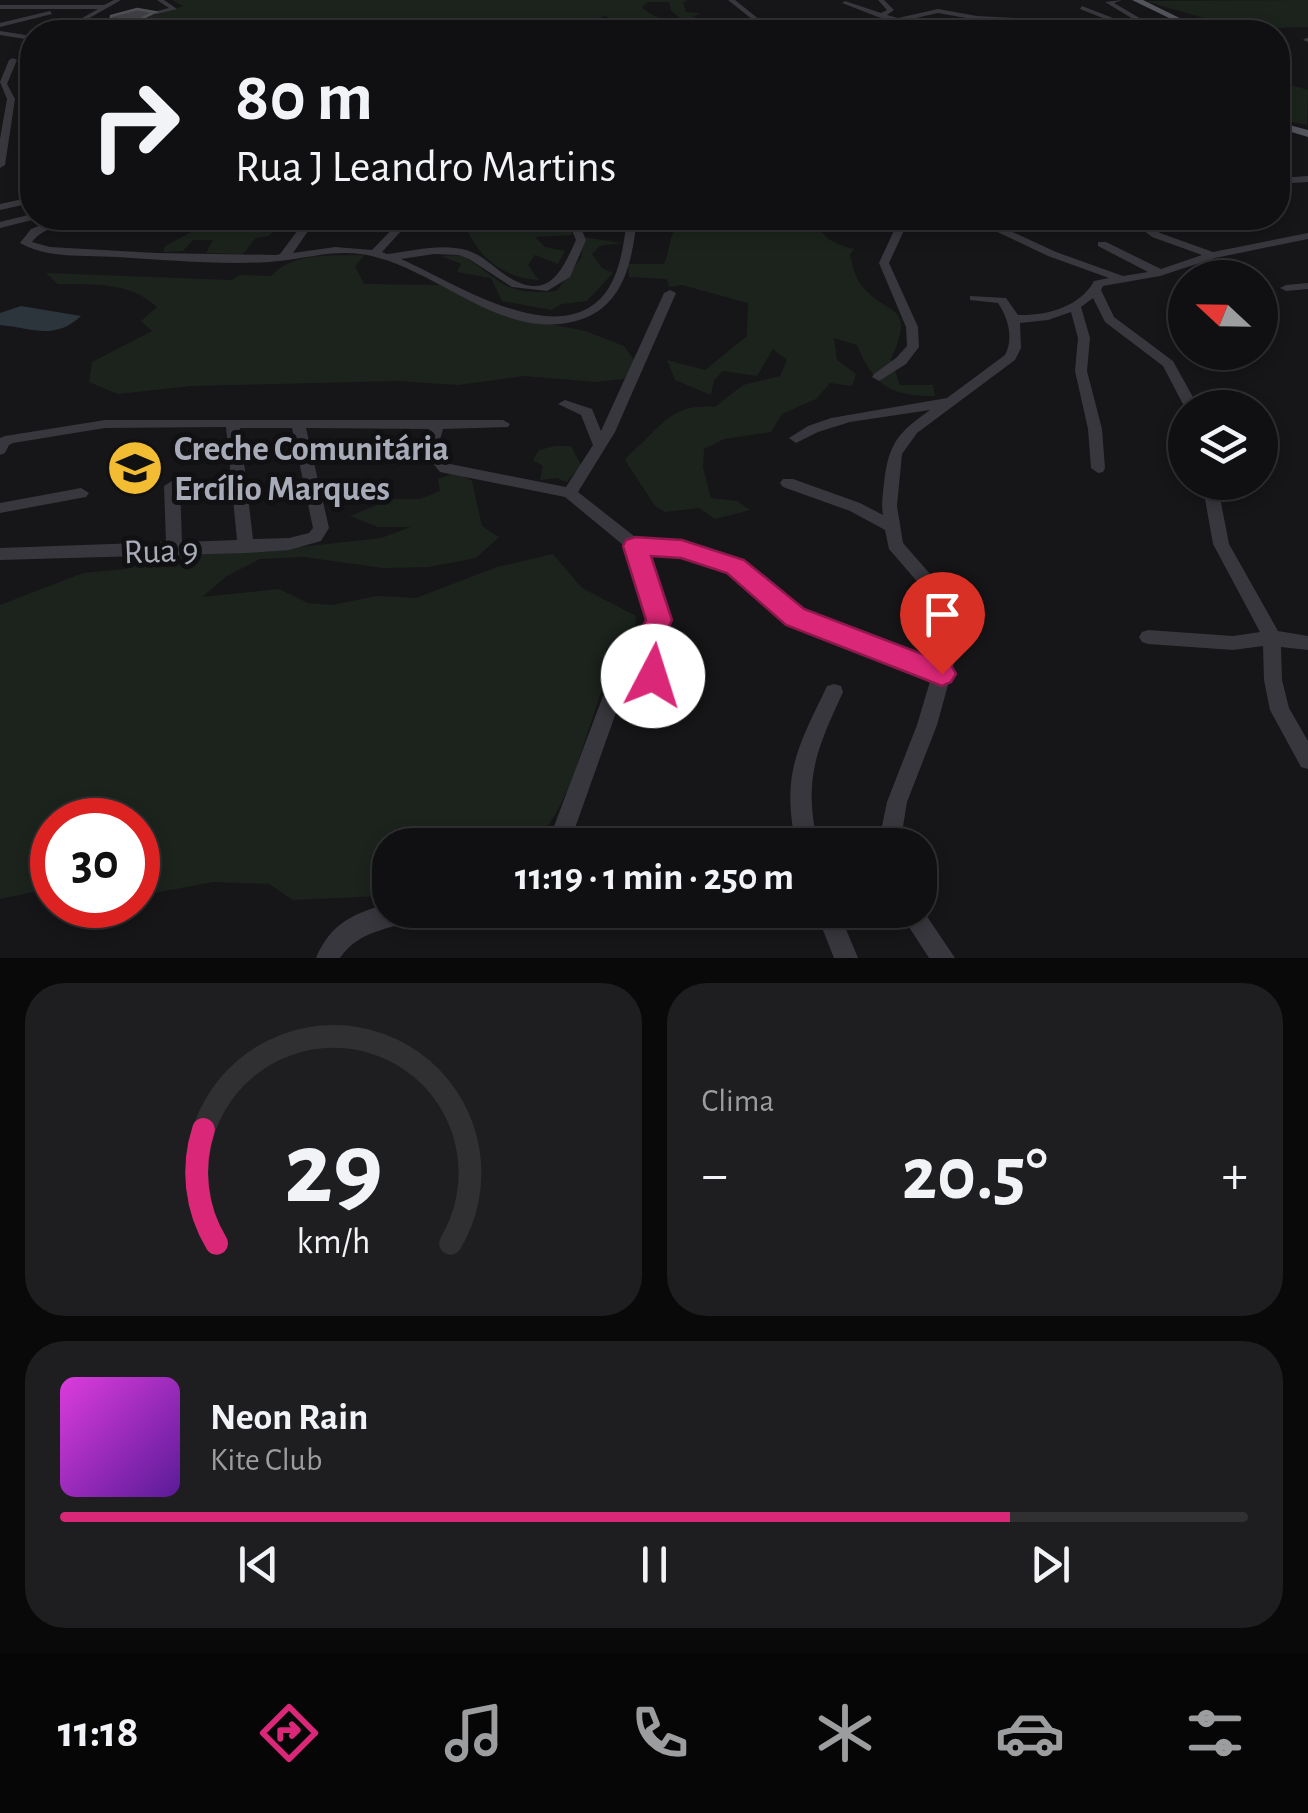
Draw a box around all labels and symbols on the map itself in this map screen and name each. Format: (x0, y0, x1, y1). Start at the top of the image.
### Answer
north arrow (1168, 260, 1278, 370)
place label: Creche Comunitária Ercílio Marques (174, 432, 449, 507)
school or university icon: Creche Comunitária Ercílio Marques (105, 438, 165, 498)
street label: Rua 9 (123, 533, 199, 570)
pin (900, 572, 985, 675)
position arrow (601, 624, 705, 728)
speed limit sign: 30 (30, 798, 160, 928)

